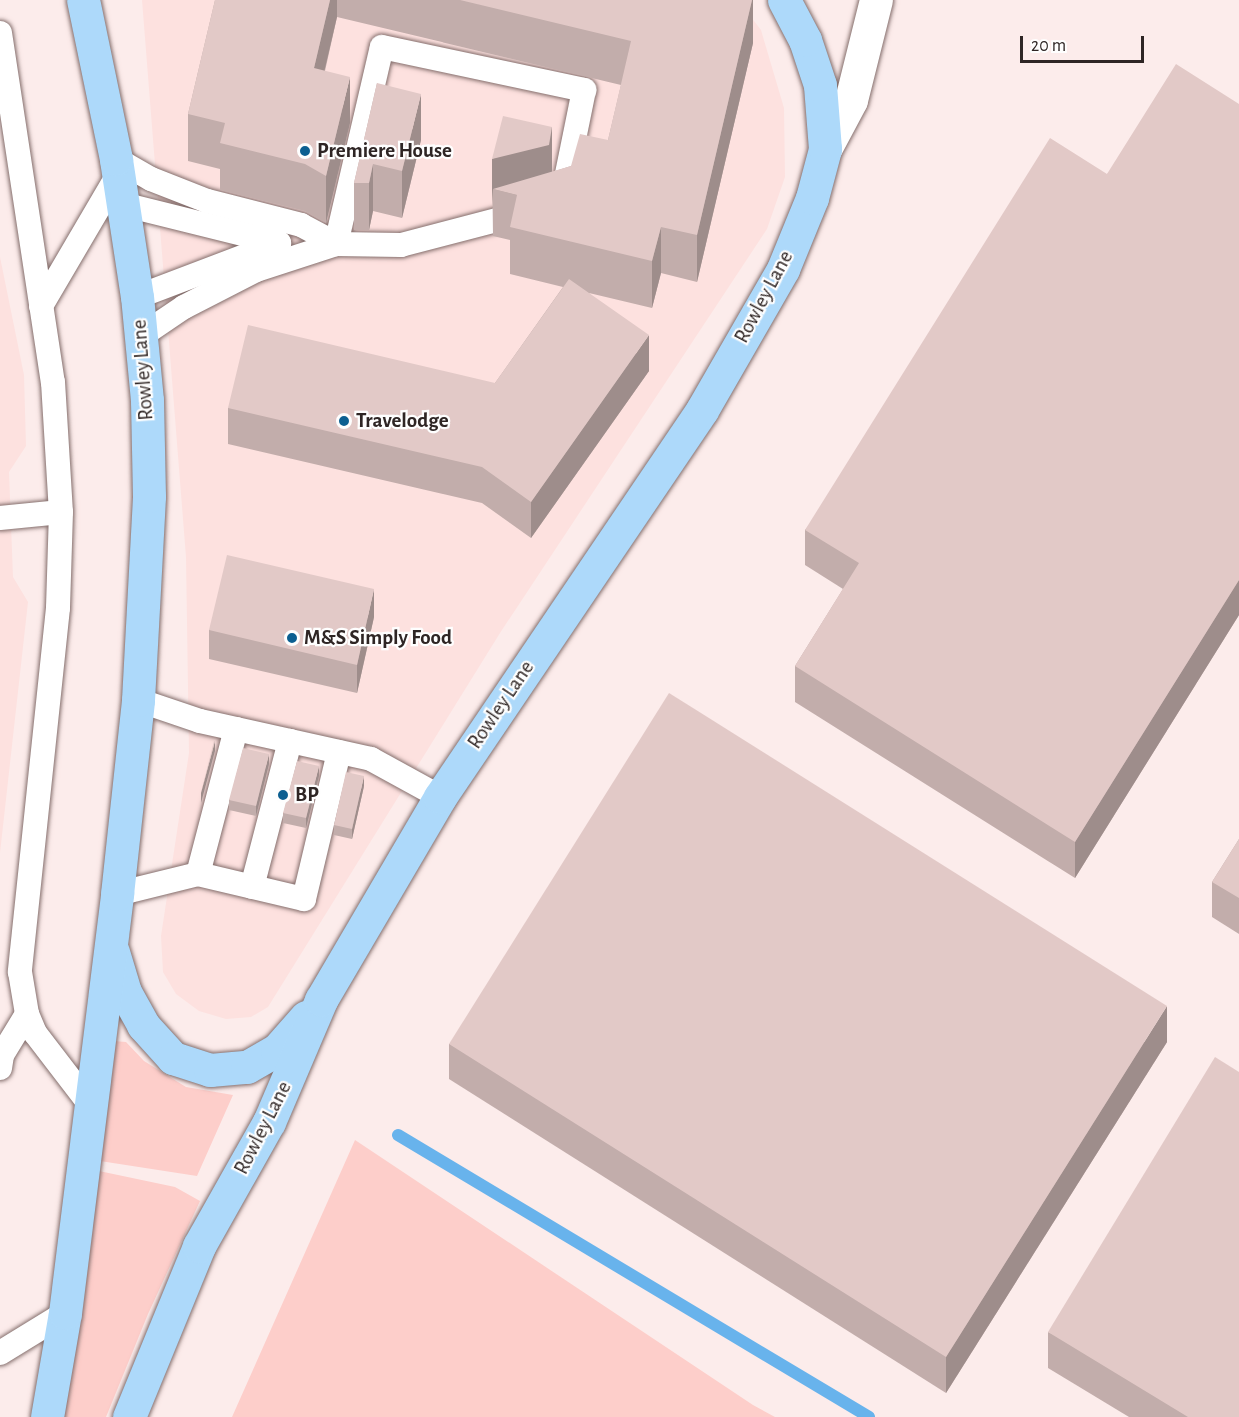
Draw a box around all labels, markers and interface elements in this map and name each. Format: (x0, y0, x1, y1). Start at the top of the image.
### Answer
scale bar (1023, 24, 1148, 62)
text: 20 m (1031, 37, 1066, 55)
place label: Premiere House (317, 138, 452, 164)
marker: Premiere House (298, 144, 312, 158)
street label: Rowley Lane (729, 246, 799, 348)
street label: Rowley Lane (127, 319, 159, 421)
place label: Travelodge (356, 408, 449, 434)
marker: Travelodge (337, 414, 351, 428)
place label: M&S Simply Food (304, 625, 452, 651)
marker: M&S Simply Food (285, 631, 299, 645)
street label: Rowley Lane (462, 656, 540, 754)
place label: BP (295, 782, 319, 808)
marker: BP (276, 788, 290, 802)
street label: Rowley Lane (229, 1077, 297, 1179)

